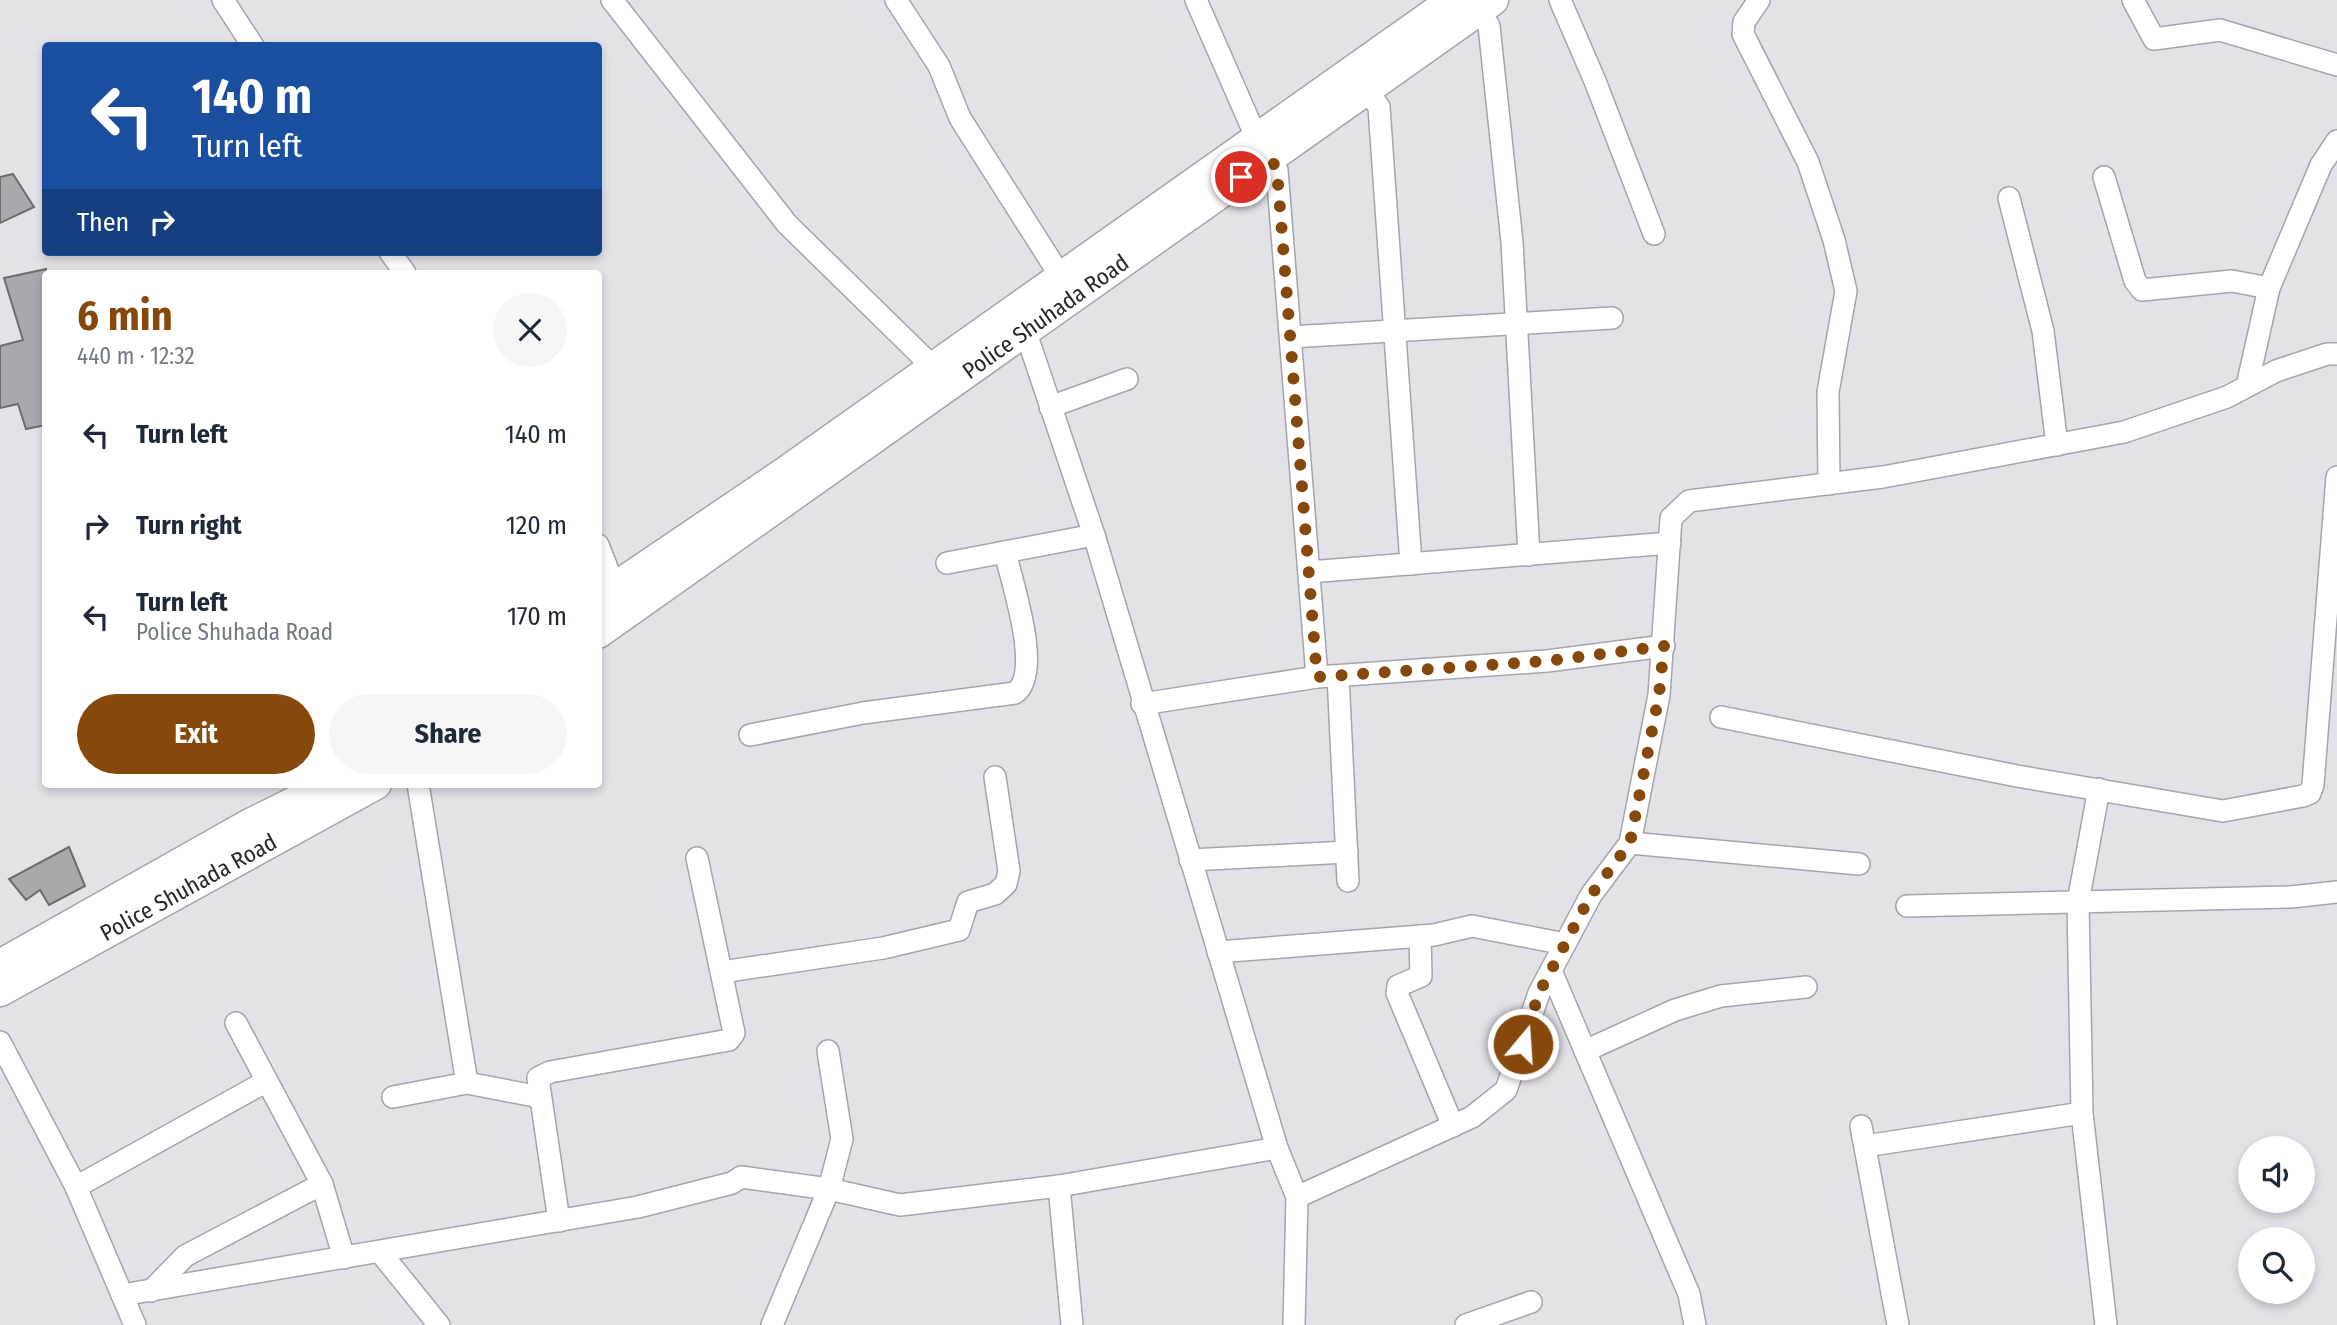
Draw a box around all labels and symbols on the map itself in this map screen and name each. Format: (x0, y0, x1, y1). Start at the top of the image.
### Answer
pin (1211, 147, 1271, 207)
street label: Police Shuhada Road (957, 248, 1134, 385)
street label: Police Shuhada Road (95, 827, 281, 947)
position arrow (1486, 1007, 1560, 1081)

